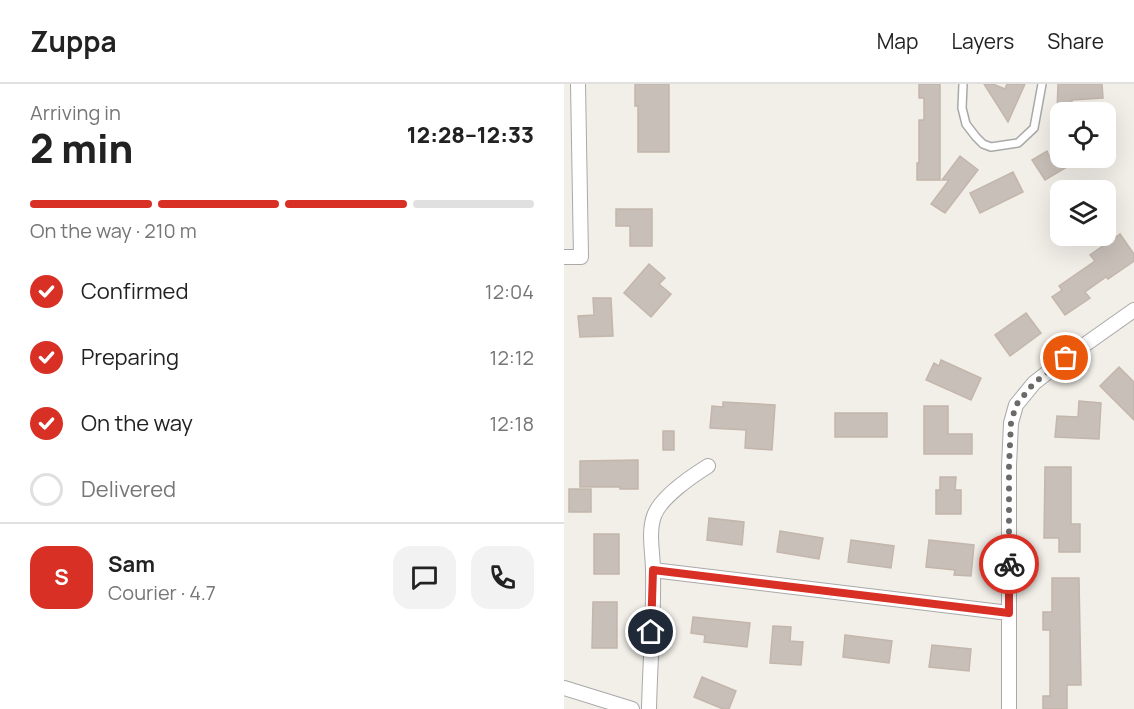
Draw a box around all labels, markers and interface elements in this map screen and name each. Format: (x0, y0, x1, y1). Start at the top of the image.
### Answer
text: Zuppa (30, 22, 117, 60)
text: Map (877, 27, 918, 55)
text: Layers (951, 27, 1014, 55)
text: Share (1047, 27, 1104, 55)
text: Arriving in (30, 99, 121, 126)
map controls (1050, 102, 1116, 246)
button: locate (1050, 102, 1116, 168)
text: 12:28–12:33 (407, 120, 534, 150)
text: 2 min (30, 121, 133, 175)
button: layers (1050, 180, 1116, 246)
text: On the way · 210 m (30, 217, 197, 244)
icon: check (30, 275, 63, 308)
text: Confirmed (81, 276, 189, 306)
text: 12:04 (485, 278, 534, 305)
pin (1040, 332, 1091, 383)
icon: check (30, 341, 63, 374)
icon: bag (1049, 341, 1082, 374)
text: Preparing (81, 342, 179, 372)
text: 12:12 (490, 344, 534, 371)
icon: check (30, 407, 63, 440)
text: On the way (81, 408, 193, 438)
text: 12:18 (489, 410, 534, 437)
text: Delivered (81, 474, 176, 504)
courier (979, 534, 1039, 594)
button: chat (393, 546, 456, 609)
button: phone (471, 546, 534, 609)
icon: bike (993, 548, 1026, 581)
text: Sam (108, 549, 155, 579)
text: S (54, 562, 69, 592)
text: Courier · 4.7 (108, 579, 216, 606)
pin (625, 606, 676, 657)
icon: home (634, 615, 667, 648)

